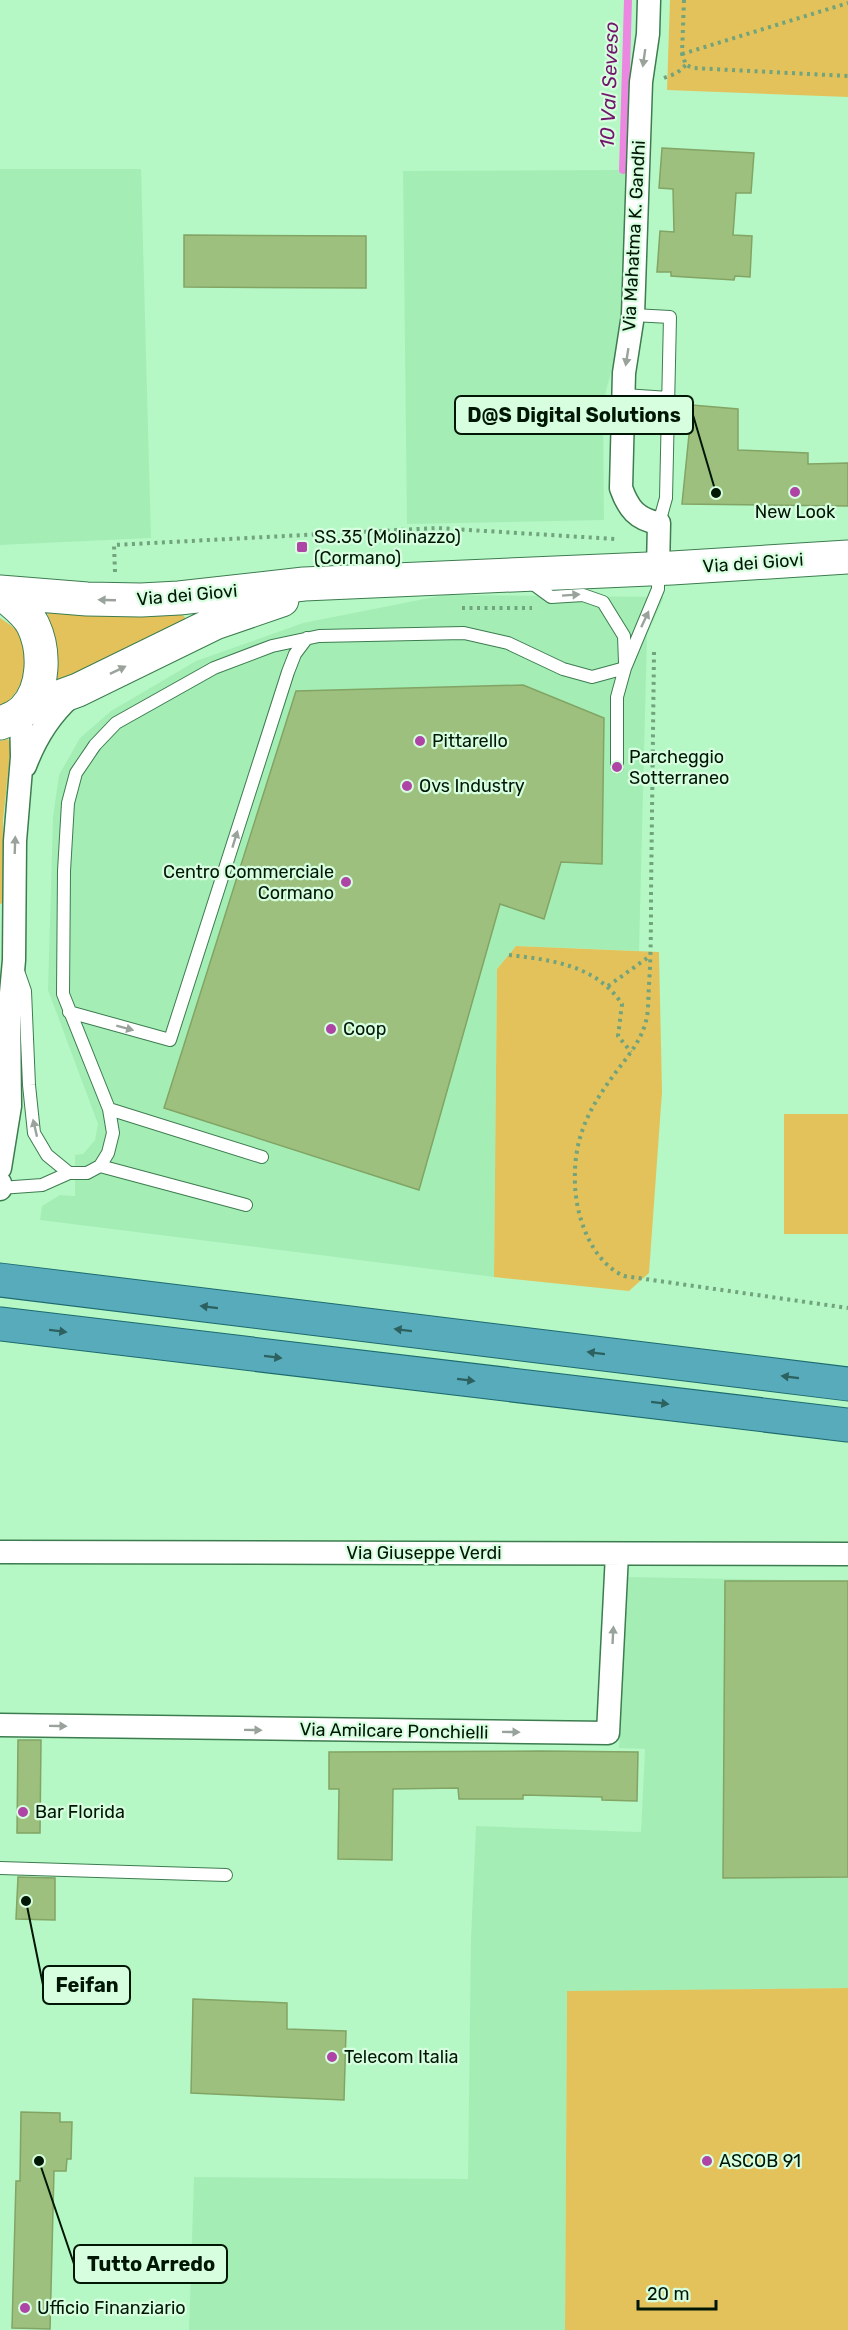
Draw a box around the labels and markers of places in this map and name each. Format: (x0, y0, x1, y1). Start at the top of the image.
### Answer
callout: D@S Digital Solutions (455, 396, 693, 434)
marker: New Look (788, 485, 802, 499)
place label: New Look (755, 501, 836, 523)
place label: SS.35 (Molinazzo) (Cormano) (314, 526, 461, 569)
marker: SS.35 (Molinazzo) (Cormano) (295, 540, 309, 554)
place label: Pittarello (432, 730, 508, 752)
marker: Pittarello (413, 734, 427, 748)
place label: Parcheggio Sotterraneo (629, 746, 729, 789)
marker: Parcheggio Sotterraneo (610, 760, 624, 774)
place label: Ovs Industry (419, 775, 525, 797)
marker: Ovs Industry (400, 779, 414, 793)
place label: Centro Commerciale Cormano (163, 861, 334, 904)
marker: Centro Commerciale Cormano (339, 875, 353, 889)
place label: Coop (343, 1018, 386, 1040)
marker: Coop (324, 1022, 338, 1036)
place label: Bar Florida (35, 1801, 125, 1823)
marker: Bar Florida (16, 1805, 30, 1819)
callout: Feifan (43, 1966, 130, 2004)
place label: Telecom Italia (344, 2046, 458, 2068)
marker: Telecom Italia (325, 2050, 339, 2064)
place label: ASCOB 91 (719, 2150, 801, 2172)
marker: ASCOB 91 (700, 2154, 714, 2168)
callout: Tutto Arredo (74, 2245, 227, 2283)
place label: Ufficio Finanziario (37, 2297, 186, 2319)
marker: Ufficio Finanziario (18, 2301, 32, 2315)

